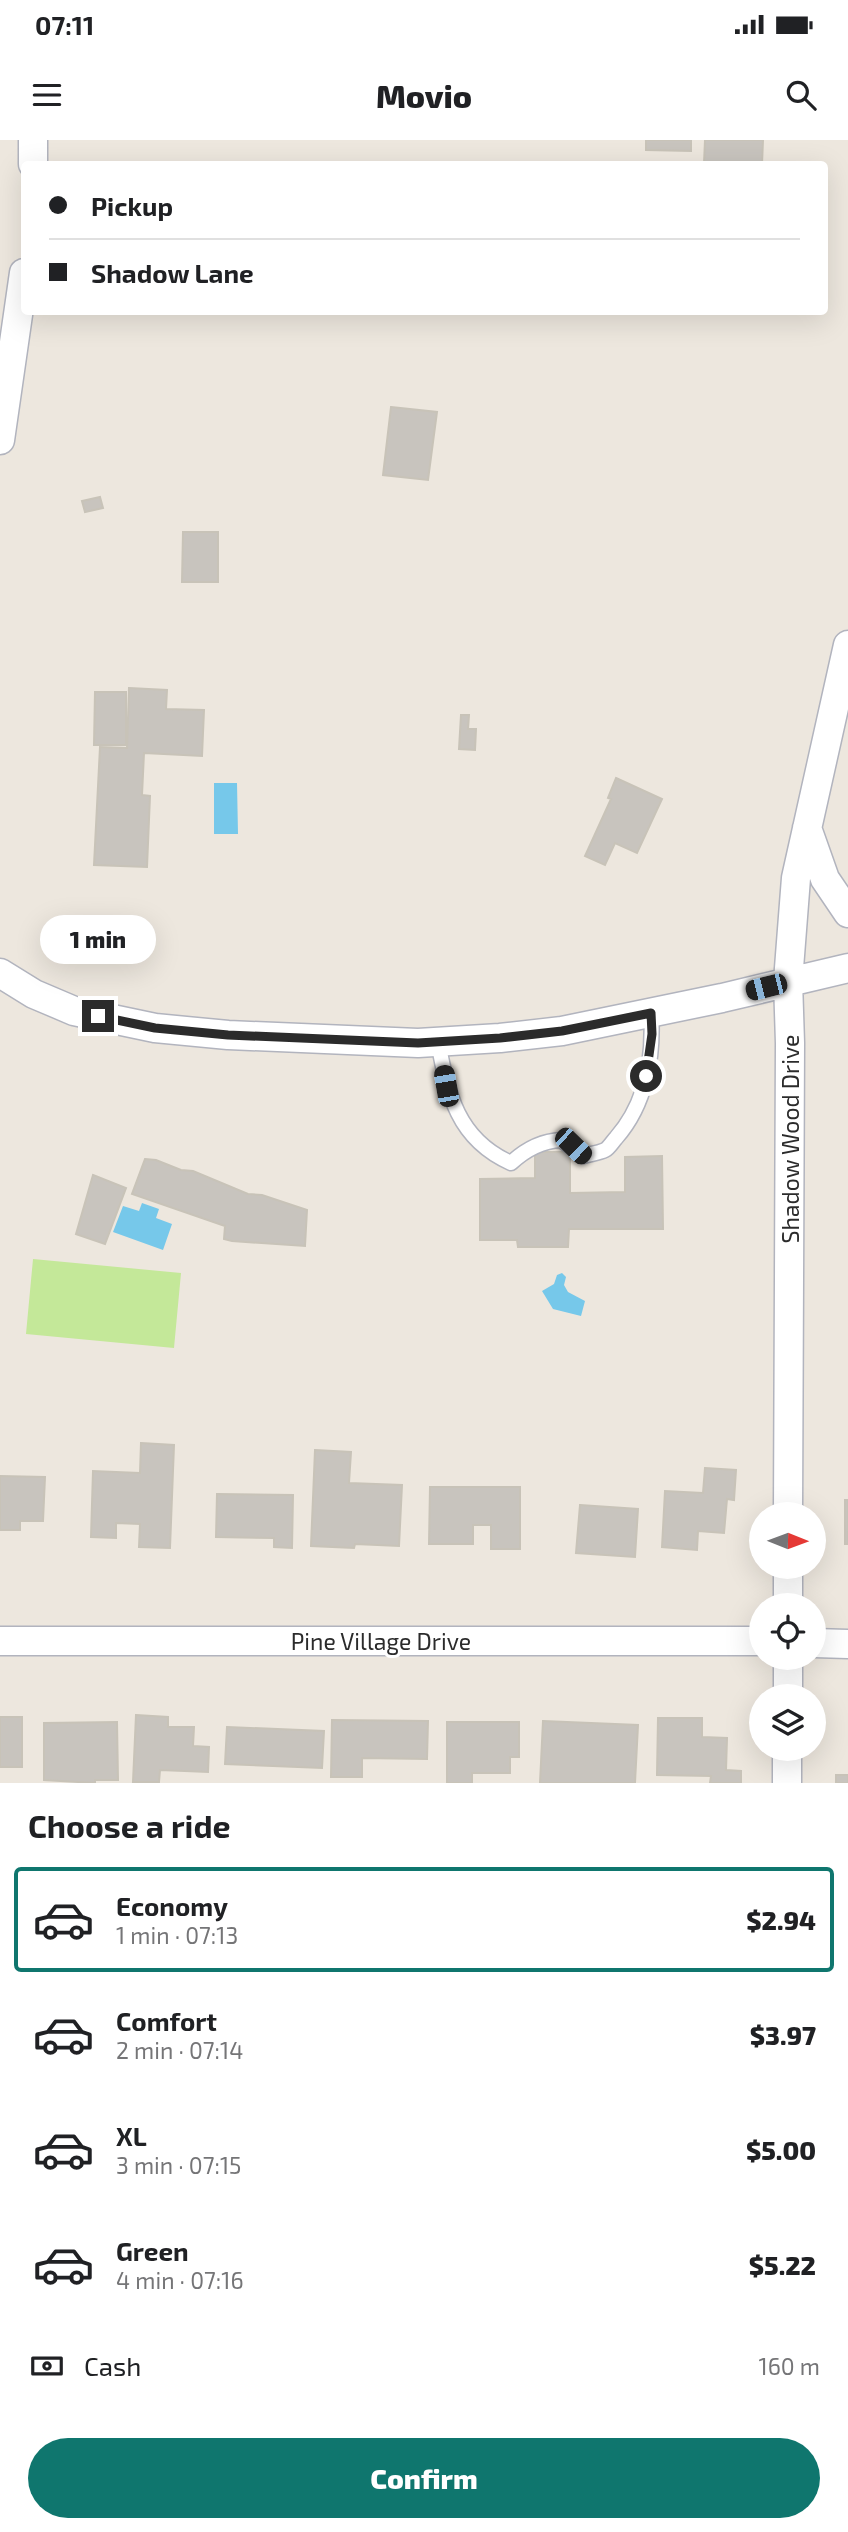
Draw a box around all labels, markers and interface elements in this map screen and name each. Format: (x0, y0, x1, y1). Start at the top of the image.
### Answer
text: 07:11 (35, 9, 94, 40)
icon: menu (28, 76, 66, 114)
text: Movio (376, 76, 472, 114)
icon: search (782, 76, 820, 114)
text: Pickup (91, 190, 173, 221)
text: Shadow Lane (91, 257, 254, 288)
callout: 1 min (40, 914, 156, 964)
text: 1 min (70, 925, 126, 953)
car (744, 972, 789, 1002)
route end (82, 1000, 114, 1032)
street label: Shadow Wood Drive (776, 1035, 804, 1243)
route start (630, 1060, 662, 1092)
car (433, 1063, 460, 1109)
car (551, 1124, 596, 1168)
north arrow (749, 1502, 826, 1578)
map controls (749, 1502, 826, 1761)
button: locate (749, 1593, 826, 1670)
street label: Pine Village Drive (291, 1627, 471, 1655)
button: layers (749, 1684, 826, 1761)
text: Choose a ride (28, 1806, 231, 1844)
icon: car (32, 1888, 95, 1951)
text: Economy (116, 1890, 228, 1921)
text: $2.94 (746, 1904, 816, 1935)
text: 1 min · 07:13 (116, 1921, 238, 1949)
icon: car (32, 2003, 95, 2066)
text: Comfort (116, 2005, 217, 2036)
text: $3.97 (750, 2019, 816, 2050)
text: 2 min · 07:14 (116, 2036, 243, 2064)
icon: car (32, 2118, 95, 2181)
text: XL (116, 2120, 147, 2151)
text: $5.00 (746, 2134, 816, 2165)
text: 3 min · 07:15 (116, 2151, 241, 2179)
icon: car (32, 2233, 95, 2296)
text: Green (116, 2235, 189, 2266)
text: $5.22 (749, 2249, 816, 2280)
text: 4 min · 07:16 (116, 2266, 244, 2294)
icon: cash (28, 2347, 66, 2385)
text: Cash (84, 2350, 141, 2381)
text: 160 m (759, 2352, 820, 2380)
button: Confirm (28, 2438, 820, 2518)

